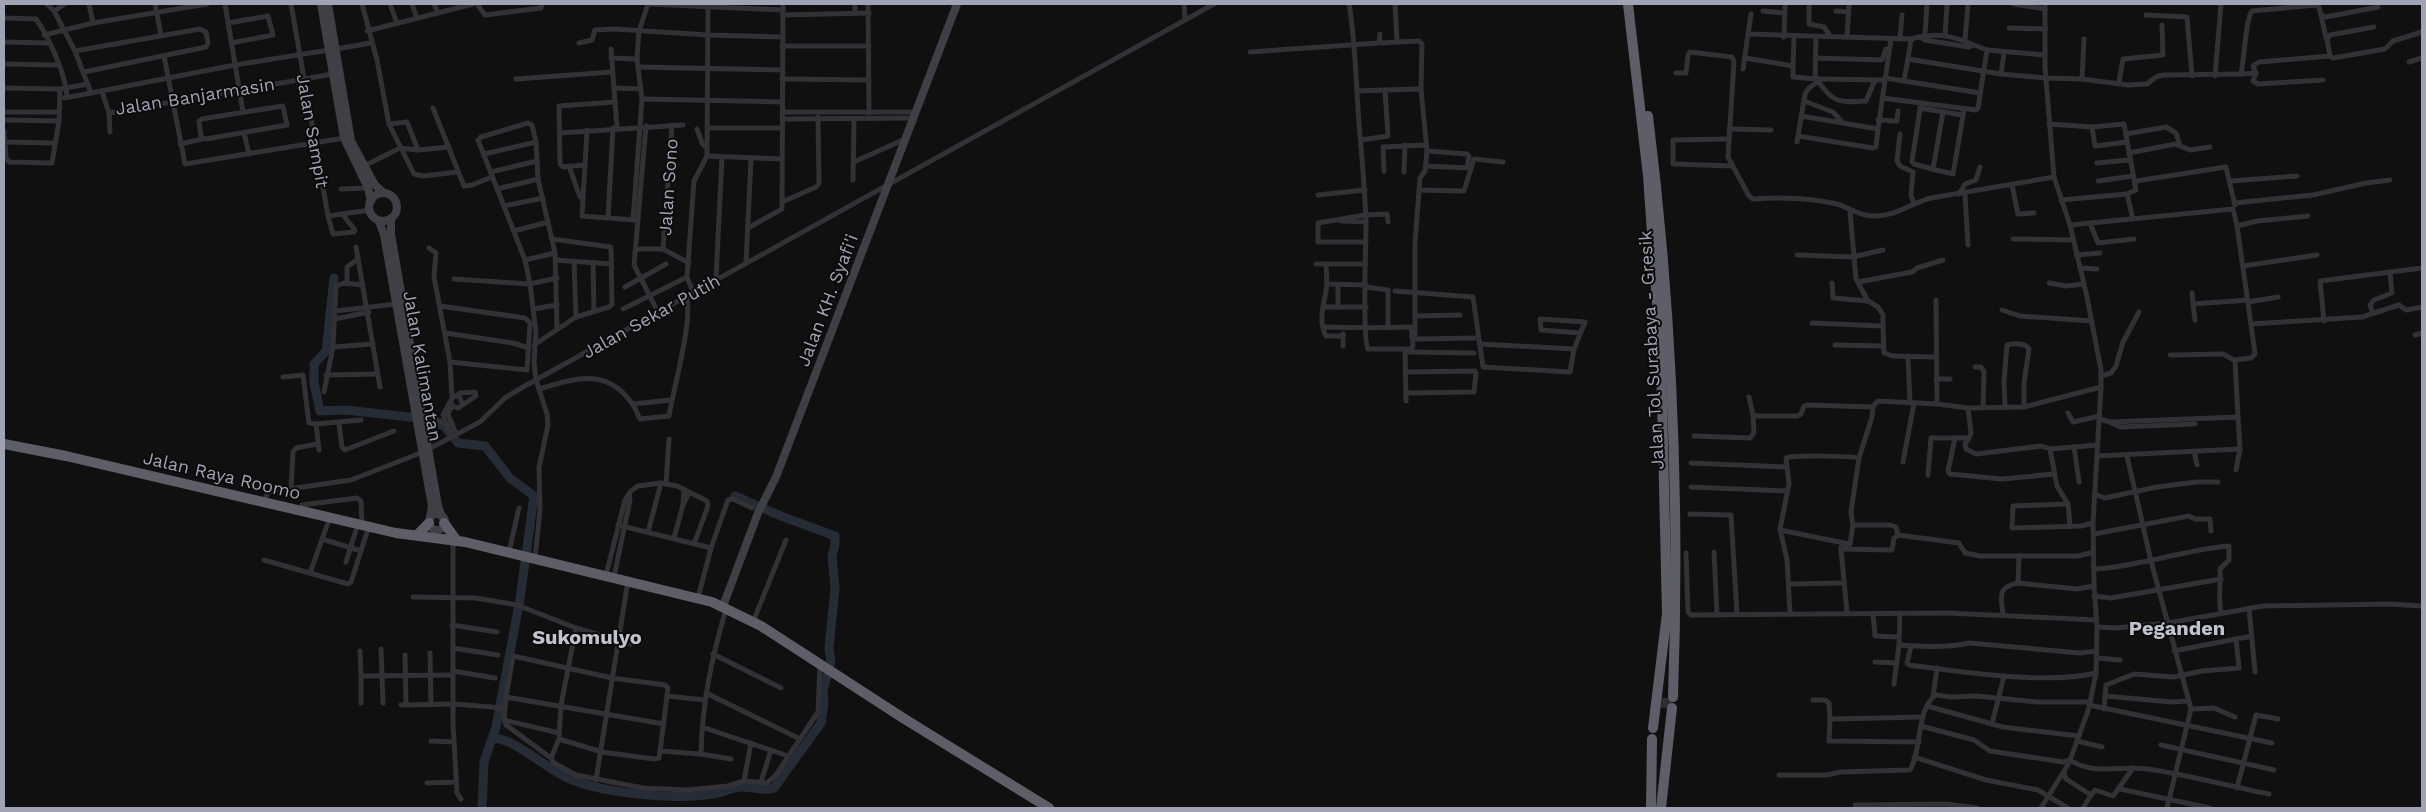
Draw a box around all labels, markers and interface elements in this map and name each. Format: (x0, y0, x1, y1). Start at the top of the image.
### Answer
street label: Jalan Sampit (293, 72, 333, 190)
street label: Jalan Banjarmasin (114, 73, 276, 119)
street label: Jalan Sono (654, 138, 682, 236)
street label: Jalan Tol Surabaya - Gresik (1634, 230, 1668, 470)
street label: Jalan KH. Syafi'i (792, 231, 862, 369)
street label: Jalan Sekar Putih (579, 270, 723, 362)
street label: Jalan Kalimantan (399, 289, 447, 443)
street label: Jalan Raya Roomo (141, 447, 303, 503)
district label: Peganden (2129, 616, 2225, 640)
district label: Sukomulyo (532, 625, 642, 649)

